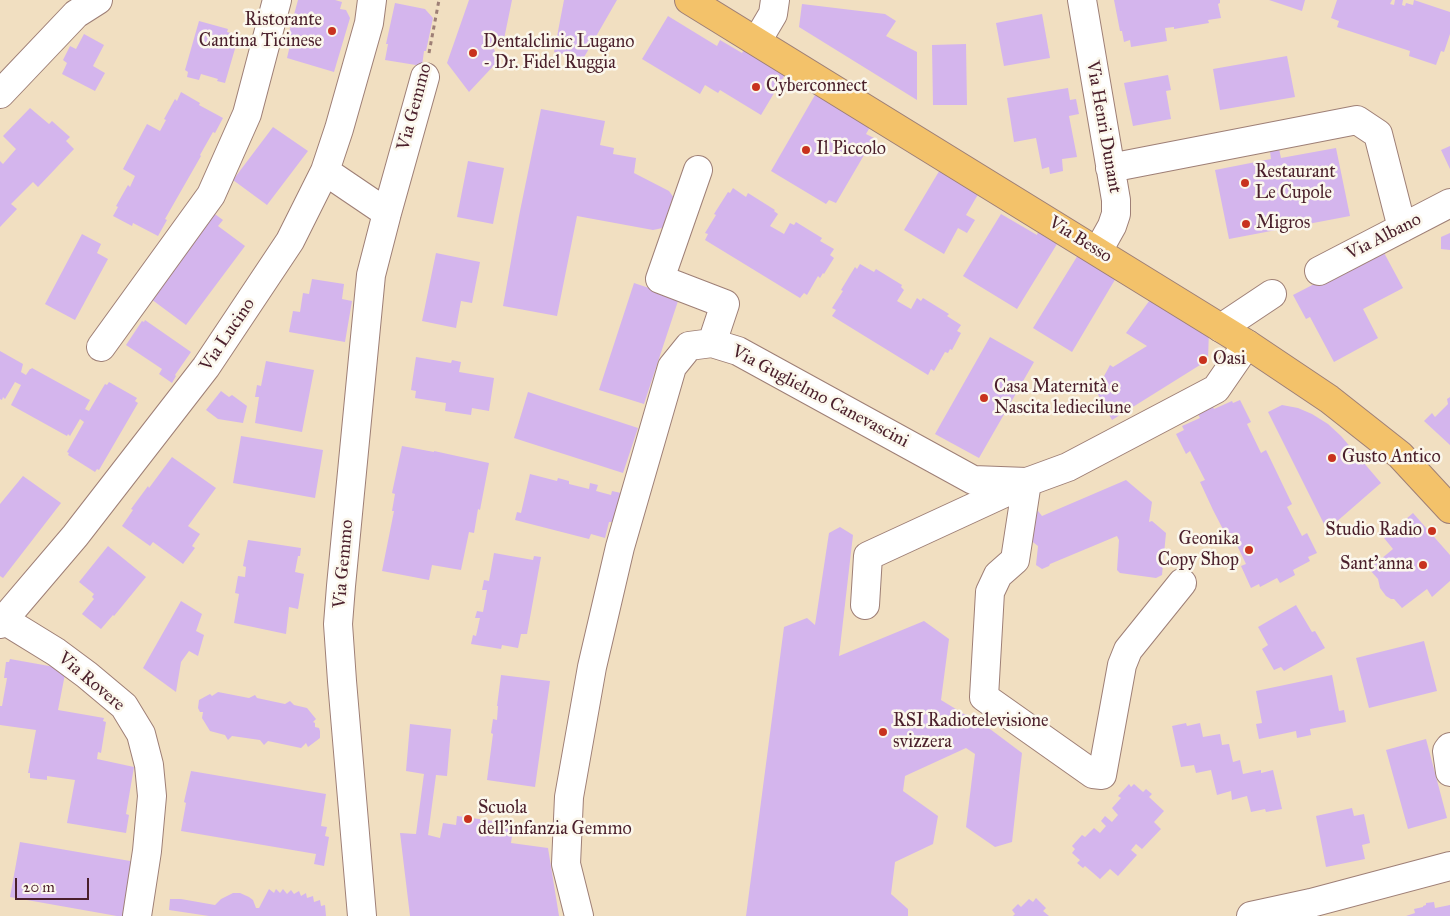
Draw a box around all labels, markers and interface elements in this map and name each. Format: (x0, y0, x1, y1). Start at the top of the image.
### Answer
place label: Ristorante Cantina Ticinese (199, 10, 322, 52)
marker: Ristorante Cantina Ticinese (326, 25, 338, 37)
place label: Dentalclinic Lugano - Dr. Fidel Ruggia (483, 32, 634, 74)
marker: Dentalclinic Lugano - Dr. Fidel Ruggia (467, 47, 479, 59)
street label: Via Henri Dunant (1081, 59, 1125, 195)
street label: Via Gemmo (393, 61, 437, 153)
place label: Cyberconnect (766, 76, 867, 98)
marker: Cyberconnect (750, 81, 762, 93)
place label: Il Piccolo (816, 139, 886, 161)
marker: Il Piccolo (800, 144, 812, 156)
place label: Restaurant Le Cupole (1255, 162, 1336, 204)
marker: Restaurant Le Cupole (1239, 177, 1251, 189)
street label: Via Albano (1343, 209, 1425, 265)
street label: Via Besso (1044, 212, 1116, 268)
place label: Migros (1256, 213, 1310, 235)
marker: Migros (1240, 218, 1252, 230)
street label: Via Lucino (196, 294, 260, 376)
street label: Via Guglielmo Canevascini (728, 341, 912, 453)
place label: Oasi (1213, 349, 1246, 371)
marker: Oasi (1197, 354, 1209, 366)
place label: Casa Maternità e Nascita lediecilune (994, 377, 1131, 419)
marker: Casa Maternità e Nascita lediecilune (978, 392, 990, 404)
place label: Gusto Antico (1342, 447, 1441, 469)
marker: Gusto Antico (1326, 452, 1338, 464)
street label: Via Gemmo (329, 519, 359, 609)
place label: Studio Radio (1325, 520, 1422, 542)
marker: Studio Radio (1426, 525, 1438, 537)
place label: Geonika Copy Shop (1158, 529, 1239, 572)
marker: Geonika Copy Shop (1243, 544, 1255, 556)
place label: Sant'anna (1340, 554, 1413, 576)
marker: Sant'anna (1417, 559, 1429, 571)
street label: Via Rovere (53, 648, 129, 716)
place label: RSI Radiotelevisione svizzera (893, 711, 1049, 754)
marker: RSI Radiotelevisione svizzera (877, 726, 889, 738)
place label: Scuola dell'infanzia Gemmo (478, 798, 632, 841)
marker: Scuola dell'infanzia Gemmo (462, 813, 474, 825)
scale bar (18, 868, 91, 900)
text: 20 m (23, 878, 55, 896)

